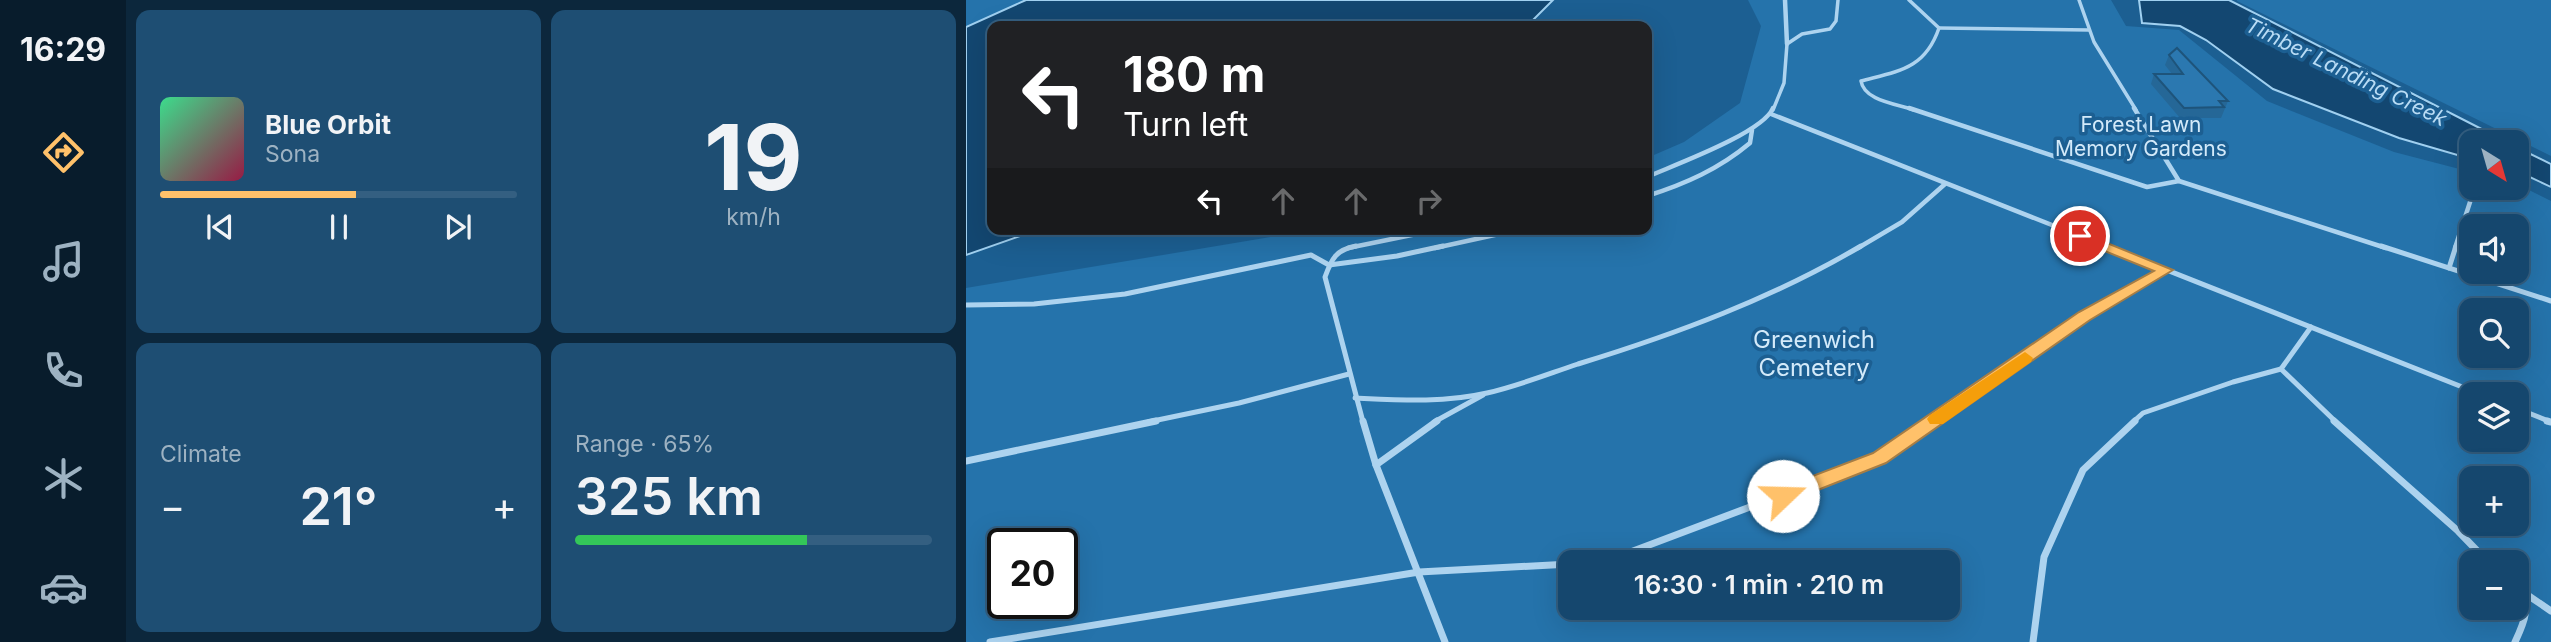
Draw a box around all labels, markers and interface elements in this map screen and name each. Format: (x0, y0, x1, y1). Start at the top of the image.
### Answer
water label: Timber Landing Creek (2242, 12, 2451, 131)
text: 16:29 (20, 30, 106, 69)
text: 180 m (1123, 45, 1265, 104)
icon: left (1008, 49, 1099, 140)
text: 19 (704, 102, 803, 212)
text: Turn left (1123, 105, 1248, 144)
text: Blue Orbit (265, 109, 391, 140)
park label: Forest Lawn Memory Gardens (2055, 112, 2227, 161)
icon: directions (39, 128, 88, 177)
north arrow (2459, 130, 2529, 200)
map controls (2459, 130, 2529, 620)
text: Sona (265, 140, 320, 168)
icon: left (1191, 182, 1229, 220)
icon: ahead (1264, 182, 1302, 220)
icon: ahead (1337, 182, 1375, 220)
icon: right (1410, 182, 1448, 220)
text: km/h (726, 203, 781, 231)
pin (2050, 206, 2110, 266)
icon: previous (201, 208, 239, 246)
icon: pause (320, 208, 358, 246)
icon: next (439, 208, 477, 246)
button: sound (2459, 214, 2529, 284)
icon: arrive (2061, 217, 2099, 255)
icon: music (39, 237, 88, 286)
button: search (2459, 298, 2529, 368)
park label: Greenwich Cemetery (1753, 325, 1875, 382)
icon: phone (39, 346, 88, 395)
button: layers (2459, 382, 2529, 452)
text: Range · 65% (575, 430, 714, 458)
text: Climate (160, 440, 242, 468)
icon: climate (39, 454, 88, 503)
position arrow (1746, 459, 1820, 533)
text: 325 km (575, 465, 763, 528)
button: + (2459, 466, 2529, 536)
text: 21° (299, 475, 378, 538)
text: − (160, 483, 185, 529)
text: + (492, 483, 517, 529)
speed limit sign: 20 (987, 528, 1078, 619)
button: − (2459, 550, 2529, 620)
icon: car (39, 563, 88, 612)
text: 16:30 · 1 min · 210 m (1634, 569, 1884, 600)

